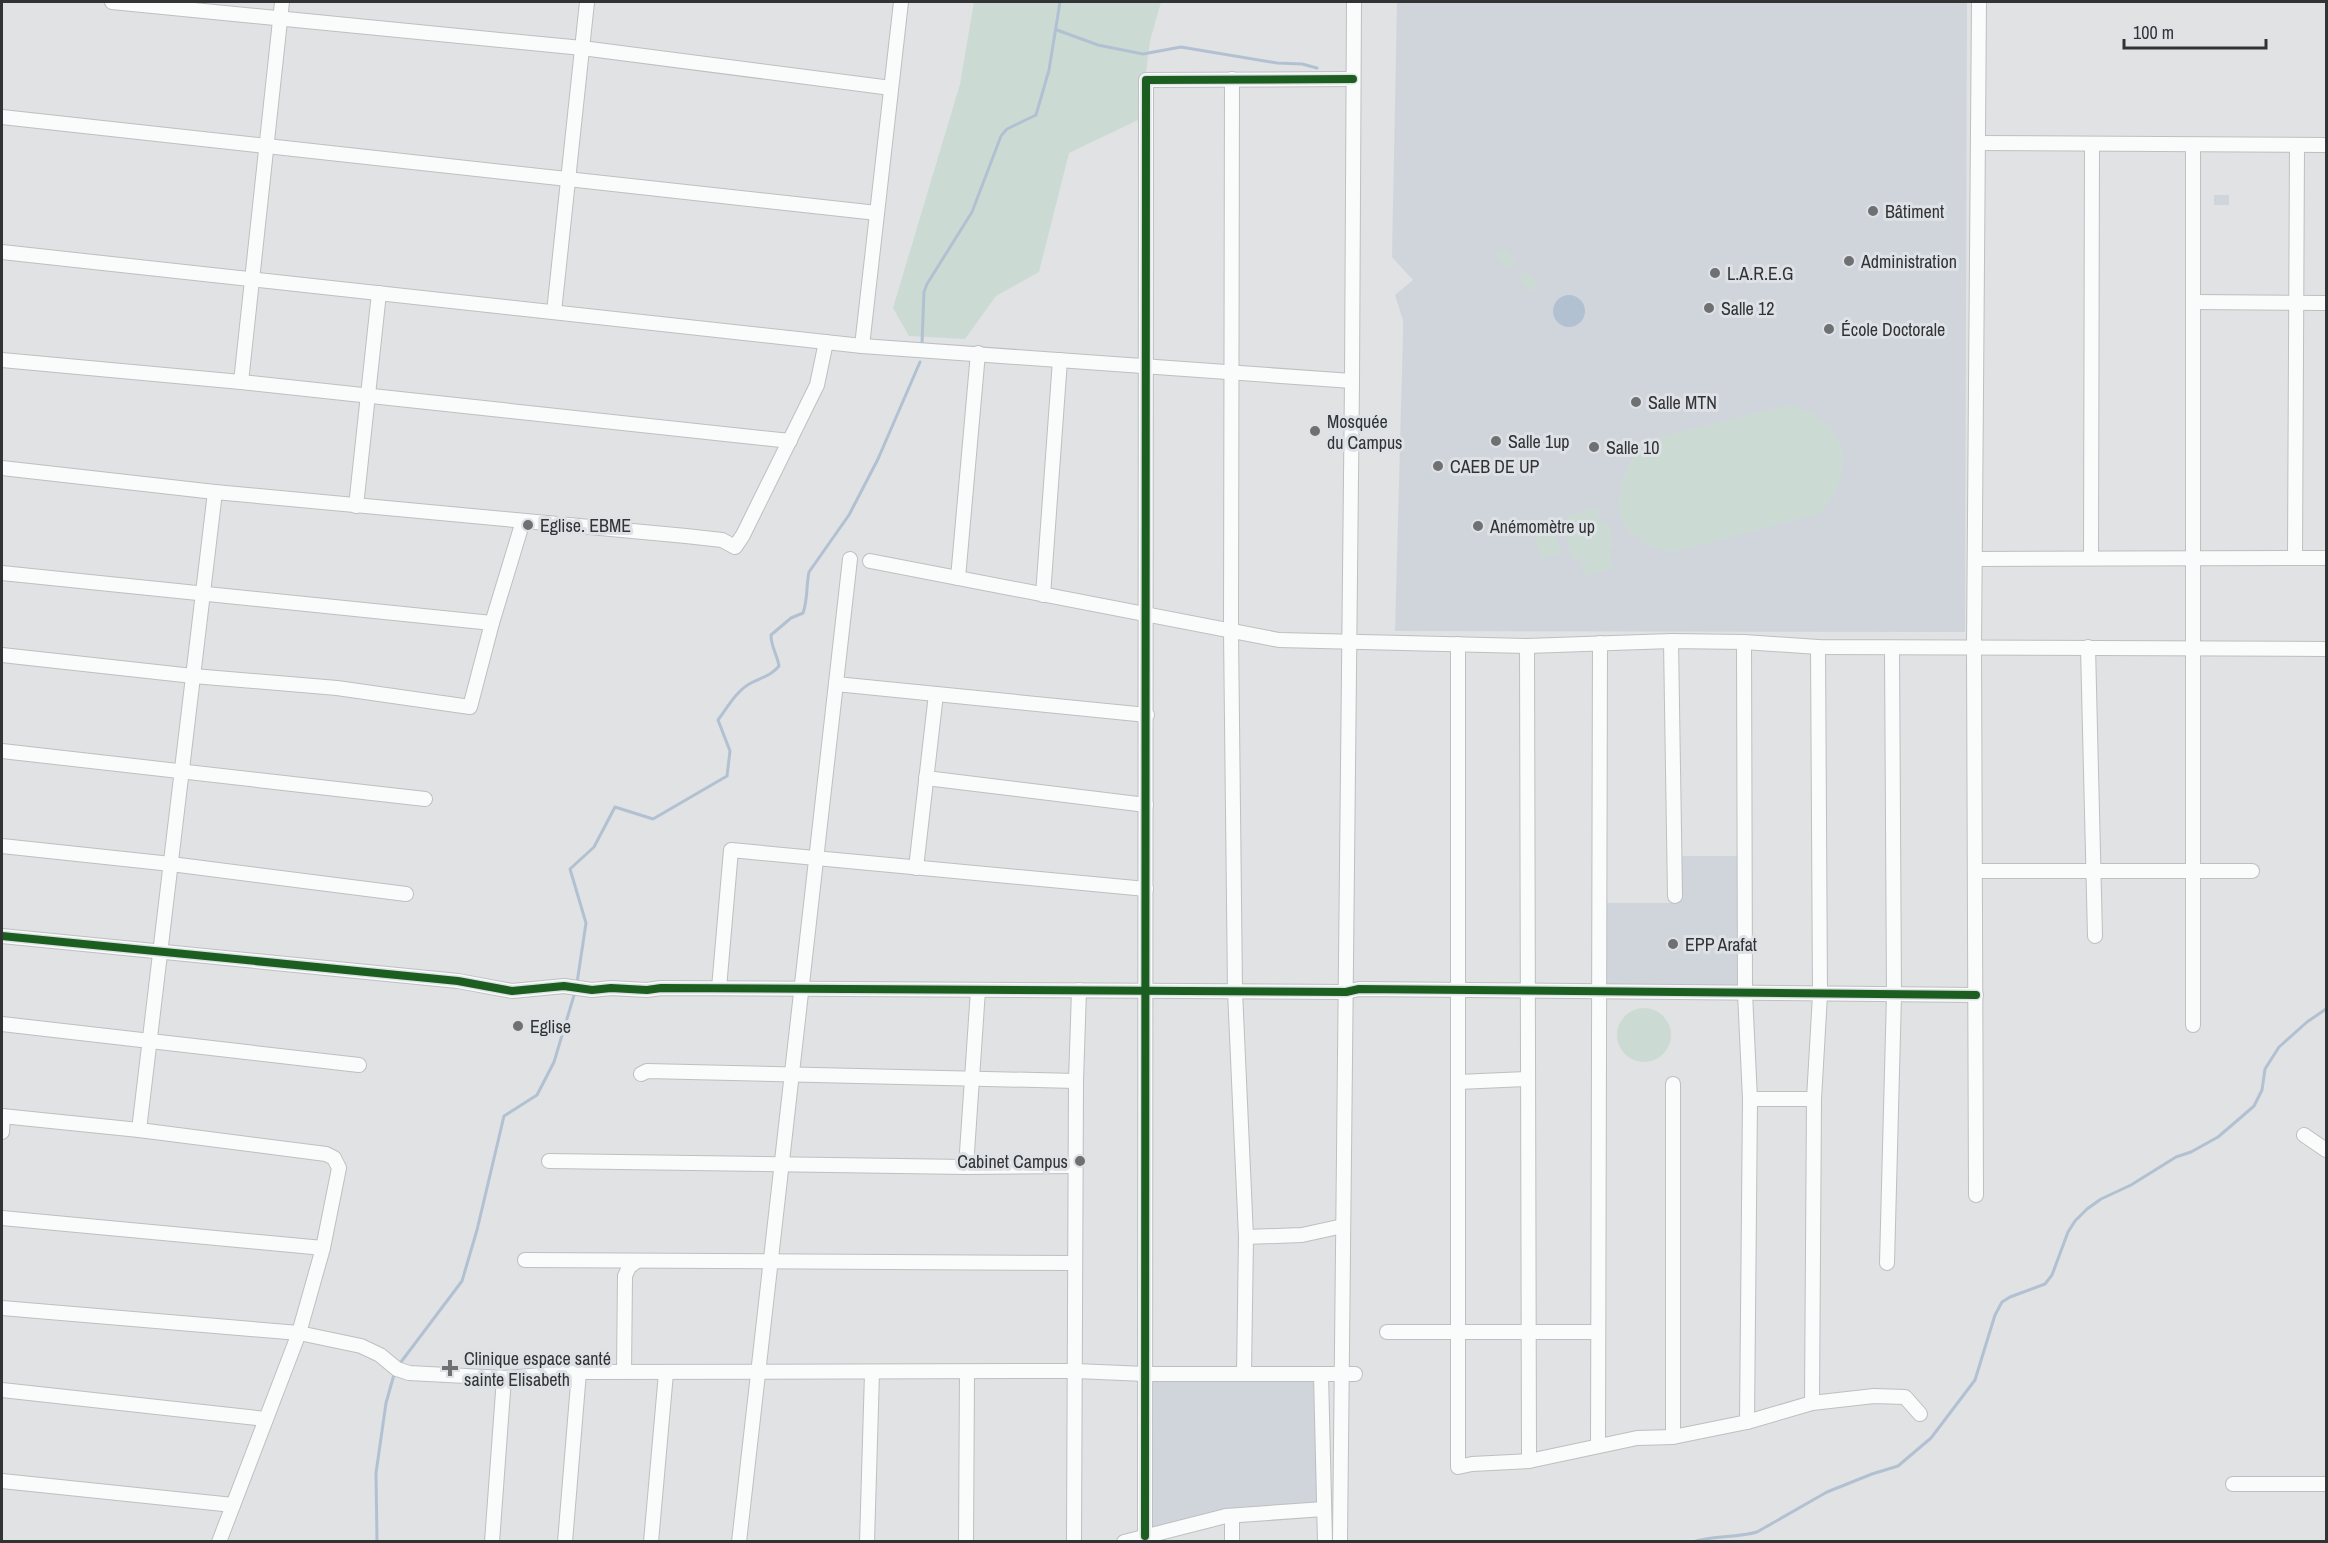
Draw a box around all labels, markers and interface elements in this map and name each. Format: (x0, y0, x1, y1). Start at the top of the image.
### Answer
scale bar (2124, 12, 2266, 50)
text: 100 m (2133, 20, 2174, 45)
place label: Bâtiment (1885, 199, 1944, 224)
marker: Bâtiment (1866, 204, 1880, 218)
place label: Administration (1860, 249, 1957, 274)
marker: Administration (1842, 254, 1856, 268)
place label: L.A.R.E.G (1727, 261, 1793, 286)
marker: L.A.R.E.G (1708, 266, 1722, 280)
place label: Salle 12 (1721, 296, 1774, 321)
marker: Salle 12 (1702, 301, 1716, 315)
place label: École Doctorale (1841, 317, 1945, 342)
marker: École Doctorale (1822, 322, 1836, 336)
place label: Salle MTN (1648, 390, 1717, 415)
marker: Salle MTN (1629, 395, 1643, 409)
place label: Mosquée du Campus (1327, 409, 1402, 455)
marker: Mosquée du Campus (1308, 424, 1322, 438)
place label: Salle 1up (1508, 429, 1570, 454)
marker: Salle 1up (1489, 434, 1503, 448)
place label: Salle 10 (1606, 435, 1659, 460)
marker: Salle 10 (1587, 440, 1601, 454)
place label: CAEB DE UP (1450, 454, 1540, 479)
marker: CAEB DE UP (1431, 459, 1445, 473)
place label: Eglise. EBME (540, 513, 631, 538)
place label: Anémomètre up (1489, 514, 1595, 539)
marker: Eglise. EBME (521, 518, 535, 532)
marker: Anémomètre up (1471, 519, 1485, 533)
place label: EPP Arafat (1685, 932, 1757, 957)
marker: EPP Arafat (1666, 937, 1680, 951)
place label: Eglise (530, 1014, 571, 1039)
marker: Eglise (511, 1019, 525, 1033)
place label: Cabinet Campus (957, 1149, 1068, 1174)
marker: Cabinet Campus (1073, 1154, 1087, 1168)
place label: Clinique espace santé sainte Elisabeth (464, 1346, 611, 1392)
marker: Clinique espace santé sainte Elisabeth (441, 1359, 459, 1377)

